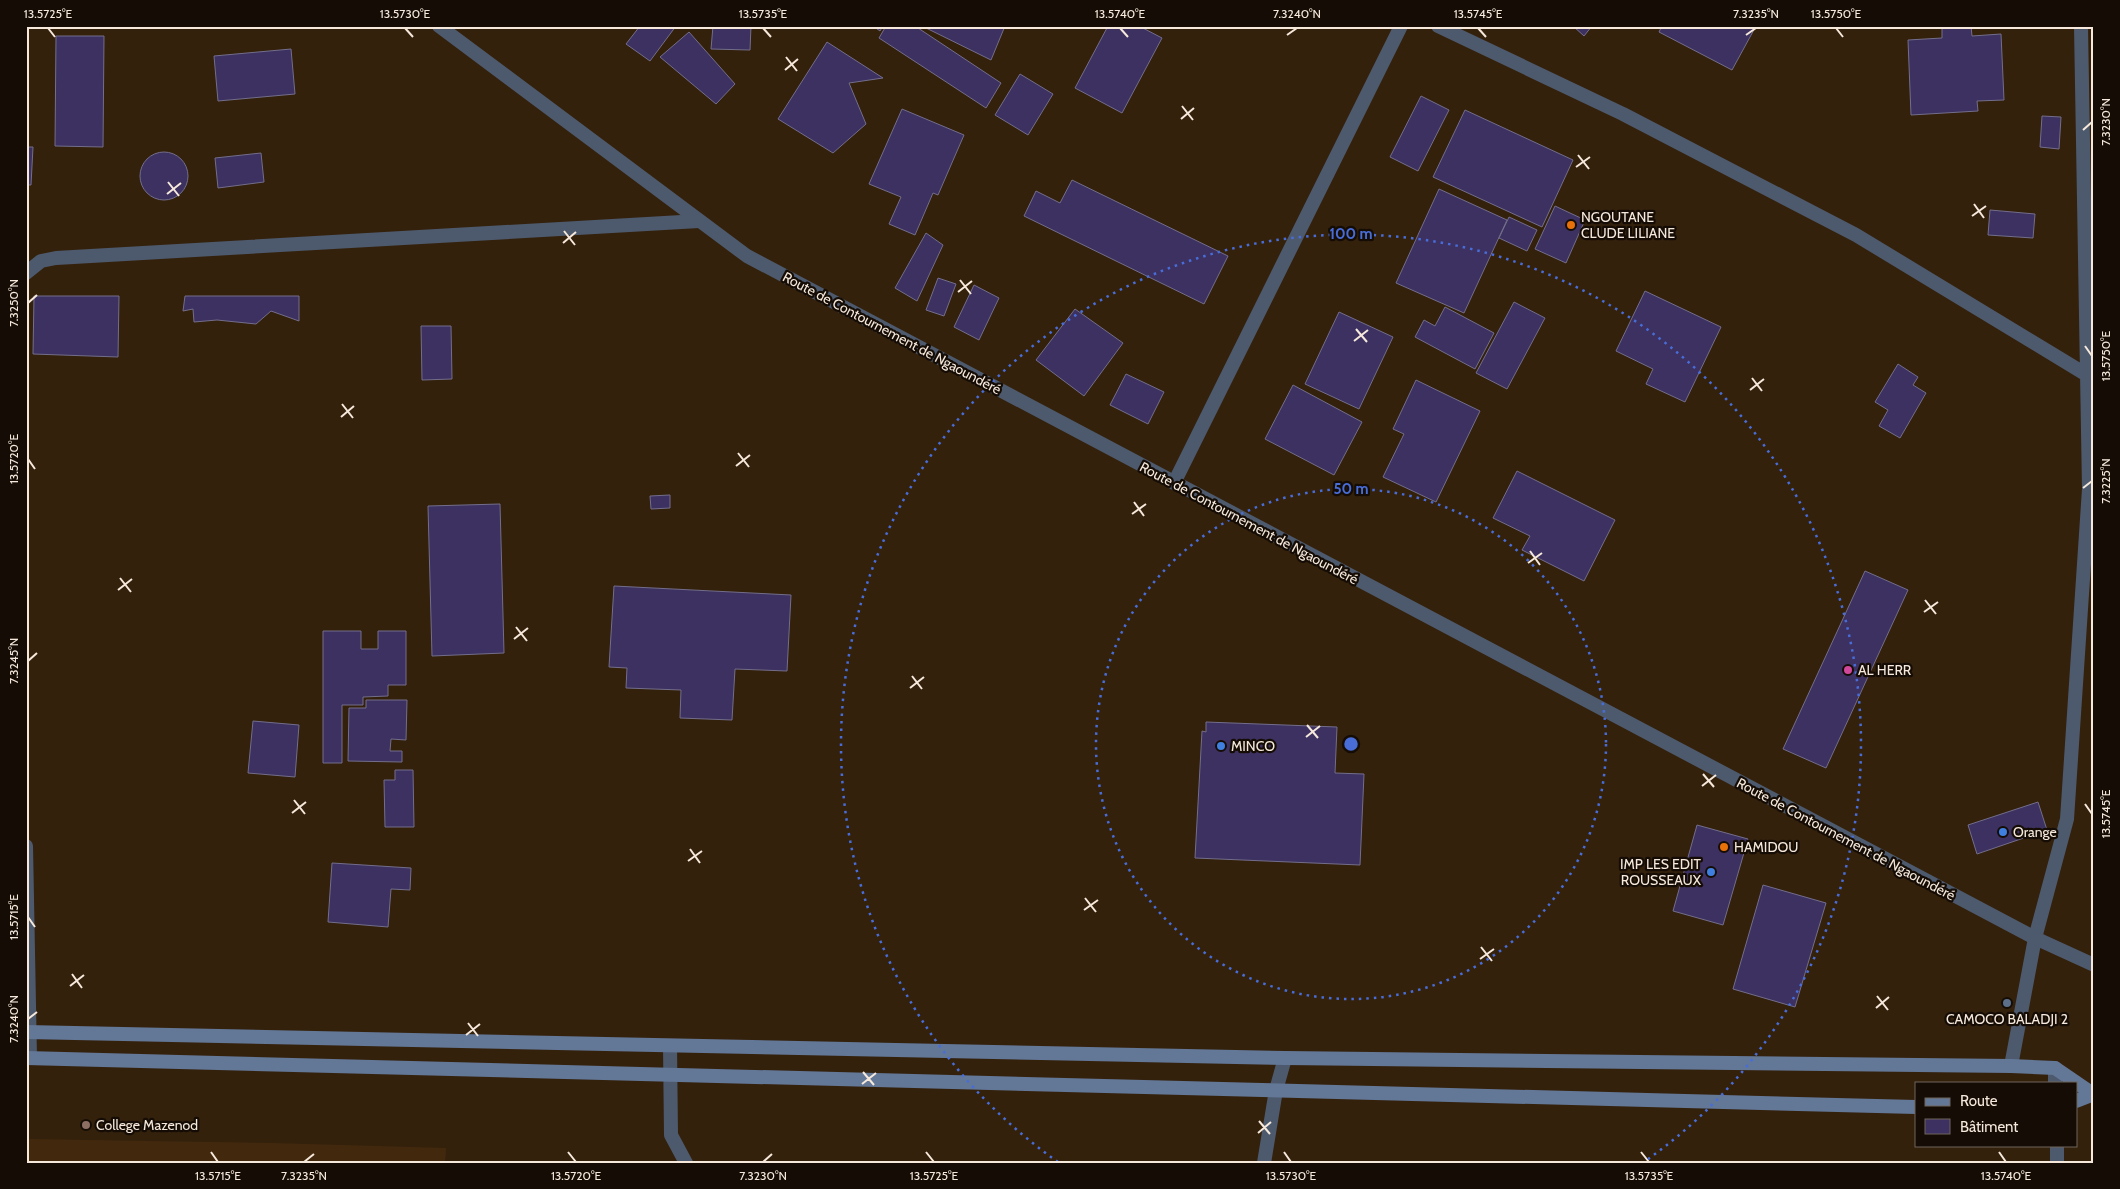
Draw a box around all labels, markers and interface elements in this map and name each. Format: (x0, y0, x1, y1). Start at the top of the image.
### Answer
text: 13.5725°E (24, 6, 73, 21)
text: 13.5730°E (380, 6, 431, 21)
text: 13.5735°E (739, 6, 788, 21)
text: 13.5740°E (1095, 6, 1146, 21)
text: 7.3240°N (1273, 6, 1321, 21)
text: 13.5745°E (1454, 6, 1503, 21)
text: 7.3235°N (1733, 6, 1779, 21)
text: 13.5750°E (1811, 6, 1862, 21)
text: 7.3230°N (2098, 98, 2113, 146)
place label: NGOUTANE CLUDE LILIANE (1581, 208, 1675, 242)
marker: NGOUTANE CLUDE LILIANE (1565, 219, 1577, 231)
text: 100 m (1329, 225, 1373, 243)
street label: Route de Contournement de Ngaoundéré (780, 268, 1004, 398)
text: 7.3250°N (6, 279, 21, 327)
text: 13.5750°E (2098, 330, 2113, 381)
text: 13.5720°E (6, 434, 21, 484)
street label: Route de Contournement de Ngaoundéré (1137, 458, 1361, 588)
text: 7.3225°N (2098, 458, 2113, 504)
text: 50 m (1333, 480, 1369, 498)
text: 7.3245°N (6, 638, 21, 684)
place label: AL HERR (1858, 661, 1912, 679)
marker: AL HERR (1842, 664, 1854, 676)
centre of rings (1342, 735, 1360, 753)
place label: MINCO (1231, 737, 1275, 755)
marker: MINCO (1215, 740, 1227, 752)
street label: Route de Contournement de Ngaoundéré (1734, 774, 1958, 904)
text: 13.5745°E (2098, 789, 2113, 838)
place label: Orange (2013, 823, 2057, 841)
marker: Orange (1997, 826, 2009, 838)
place label: HAMIDOU (1734, 838, 1798, 856)
marker: HAMIDOU (1718, 841, 1730, 853)
place label: IMP LES EDIT ROUSSEAUX (1620, 855, 1702, 889)
marker: IMP LES EDIT ROUSSEAUX (1705, 866, 1717, 878)
text: 13.5715°E (6, 894, 21, 940)
text: 7.3240°N (6, 995, 21, 1043)
marker: CAMOCO BALADJI 2 (2001, 997, 2013, 1009)
place label: CAMOCO BALADJI 2 (1946, 1010, 2068, 1028)
legend (1915, 1082, 2078, 1146)
text: Route (1960, 1092, 1998, 1110)
place label: College Mazenod (96, 1116, 198, 1134)
text: Bâtiment (1960, 1118, 2018, 1136)
marker: College Mazenod (80, 1119, 92, 1131)
text: 13.5715°E (195, 1168, 241, 1183)
text: 7.3235°N (281, 1168, 327, 1183)
text: 13.5720°E (551, 1168, 601, 1183)
text: 7.3230°N (739, 1168, 787, 1183)
text: 13.5725°E (910, 1168, 959, 1183)
text: 13.5730°E (1266, 1168, 1317, 1183)
text: 13.5735°E (1625, 1168, 1674, 1183)
text: 13.5740°E (1981, 1168, 2032, 1183)

